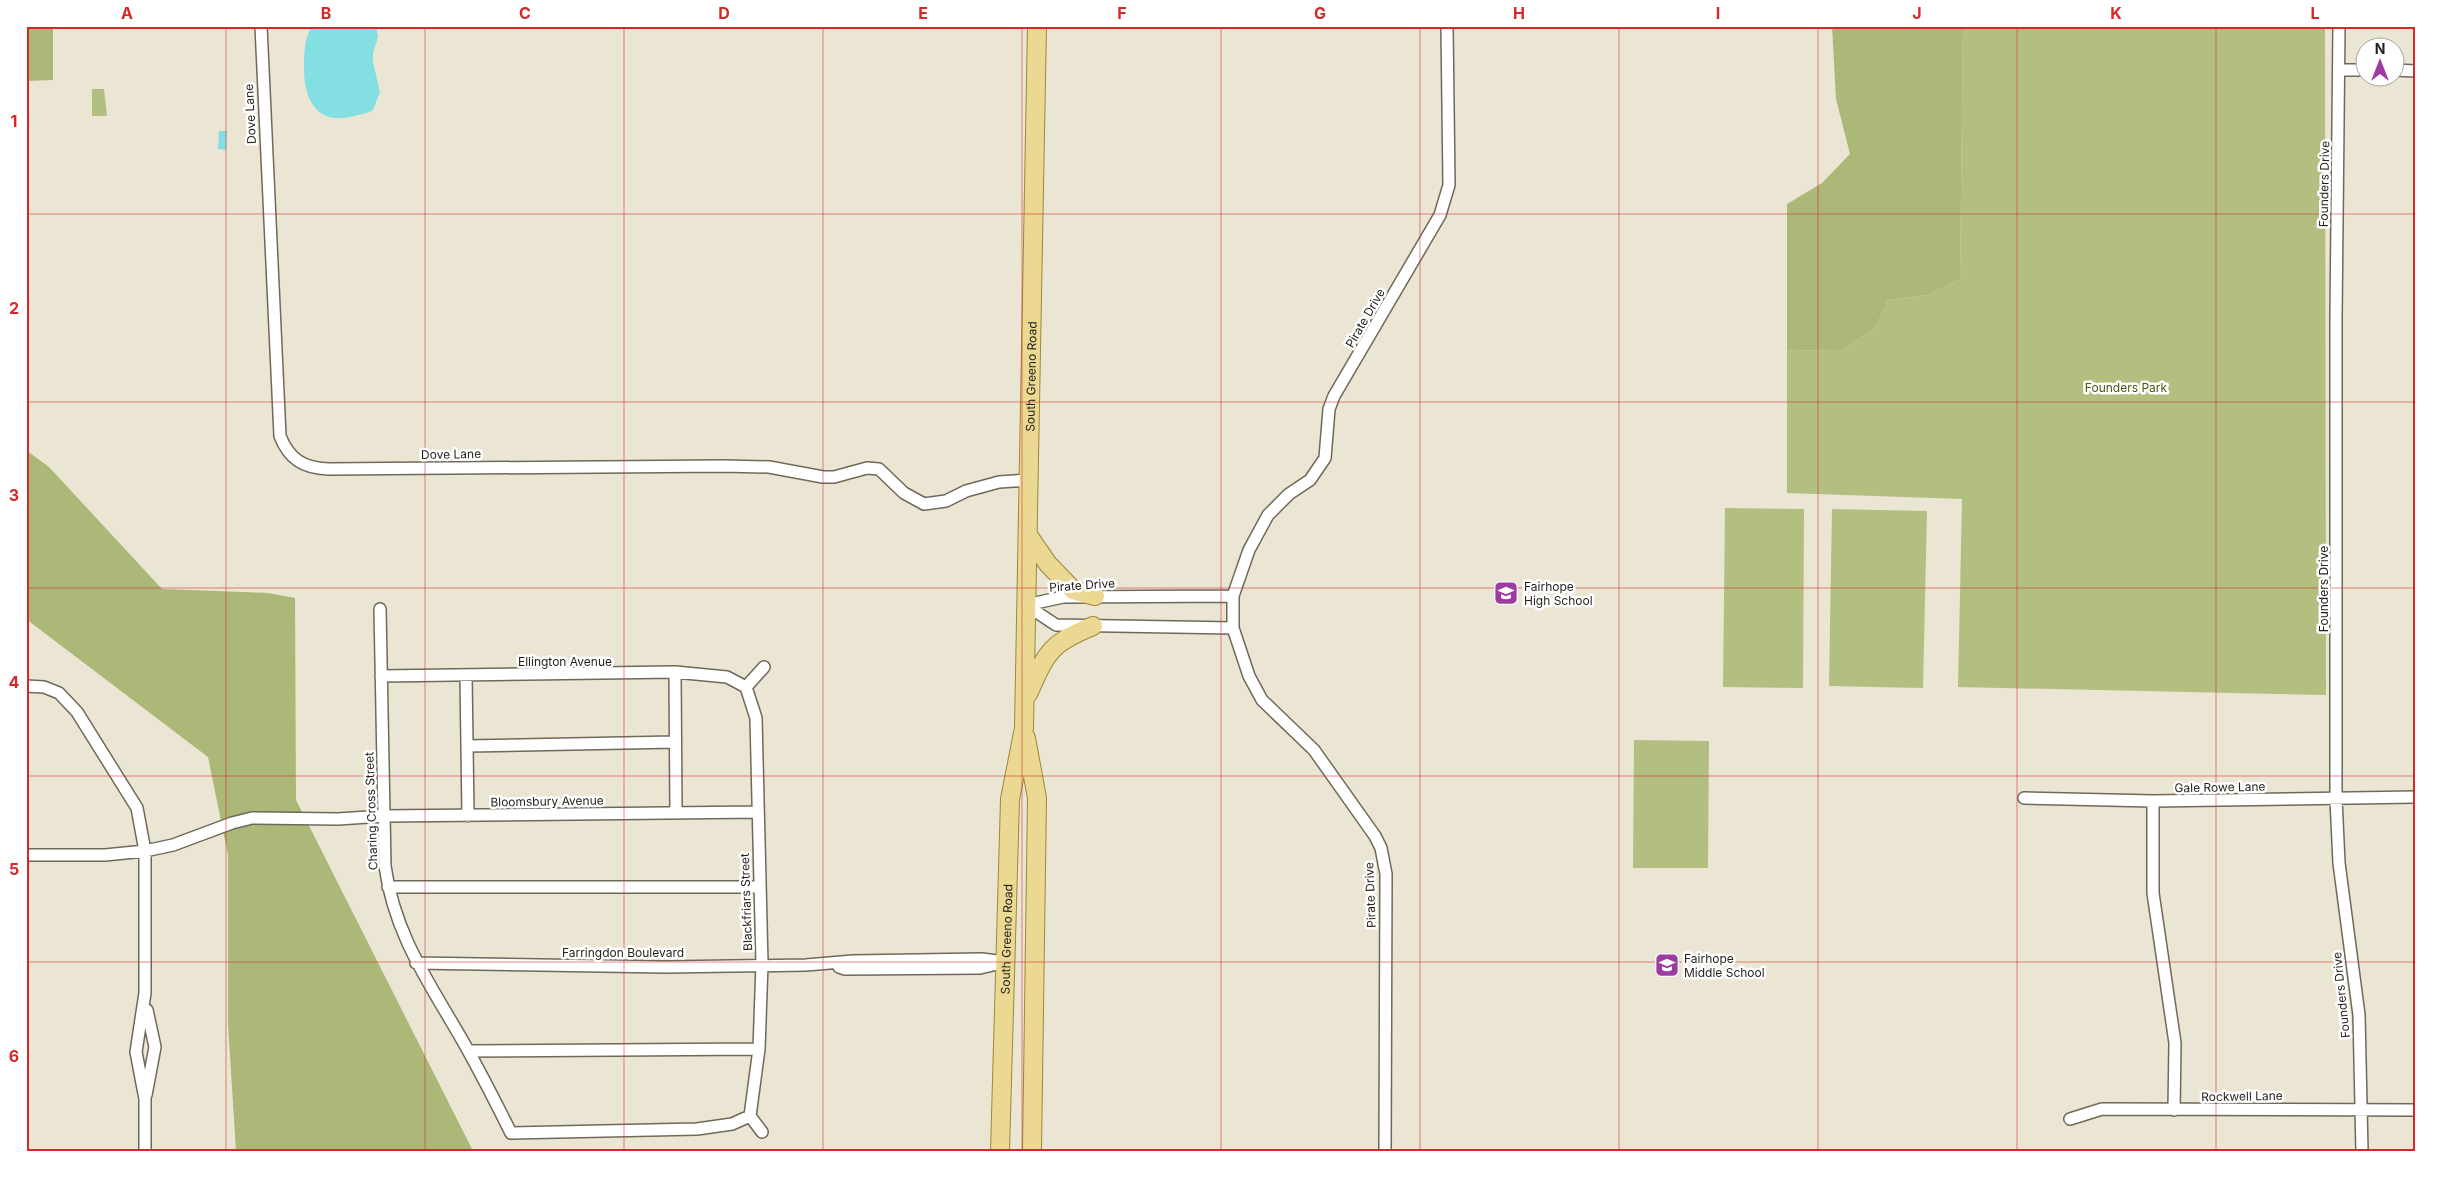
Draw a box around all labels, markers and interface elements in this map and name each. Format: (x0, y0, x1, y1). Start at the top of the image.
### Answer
text: A (121, 3, 133, 23)
text: B (321, 3, 331, 23)
text: C (519, 3, 531, 23)
text: D (718, 3, 730, 23)
text: E (918, 3, 928, 23)
text: F (1117, 3, 1127, 23)
text: G (1314, 3, 1326, 23)
text: H (1513, 3, 1525, 23)
text: I (1716, 3, 1720, 23)
text: J (1912, 3, 1922, 23)
text: K (2110, 3, 2122, 23)
text: L (2310, 3, 2320, 23)
north arrow (2354, 38, 2404, 88)
text: N (2375, 40, 2385, 57)
street label: Dove Lane (241, 84, 259, 144)
text: 1 (11, 111, 17, 131)
street label: Founders Drive (2316, 141, 2332, 227)
street label: Pirate Drive (1342, 286, 1388, 350)
text: 2 (9, 298, 19, 318)
street label: South Greeno Road (1022, 321, 1039, 432)
park label: Founders Park (2085, 380, 2168, 395)
street label: Dove Lane (421, 446, 481, 462)
text: 3 (9, 485, 19, 505)
street label: Founders Drive (2316, 546, 2331, 632)
street label: Pirate Drive (1049, 575, 1115, 595)
place label: Fairhope High School (1524, 579, 1593, 608)
school or university icon: Fairhope High School (1493, 580, 1519, 606)
street label: Ellington Avenue (518, 654, 612, 669)
text: 4 (9, 672, 20, 692)
street label: Charing Cross Street (361, 752, 381, 870)
street label: Gale Rowe Lane (2174, 779, 2266, 795)
street label: Bloomsbury Avenue (490, 793, 604, 809)
street label: Blackfriars Street (737, 853, 755, 951)
text: 5 (9, 859, 19, 879)
street label: Pirate Drive (1361, 862, 1379, 928)
street label: South Greeno Road (997, 884, 1015, 994)
street label: Farringdon Boulevard (562, 945, 684, 960)
place label: Fairhope Middle School (1684, 951, 1765, 980)
street label: Founders Drive (2329, 951, 2353, 1039)
school or university icon: Fairhope Middle School (1654, 952, 1680, 978)
text: 6 (9, 1046, 19, 1066)
street label: Rockwell Lane (2201, 1088, 2283, 1104)

